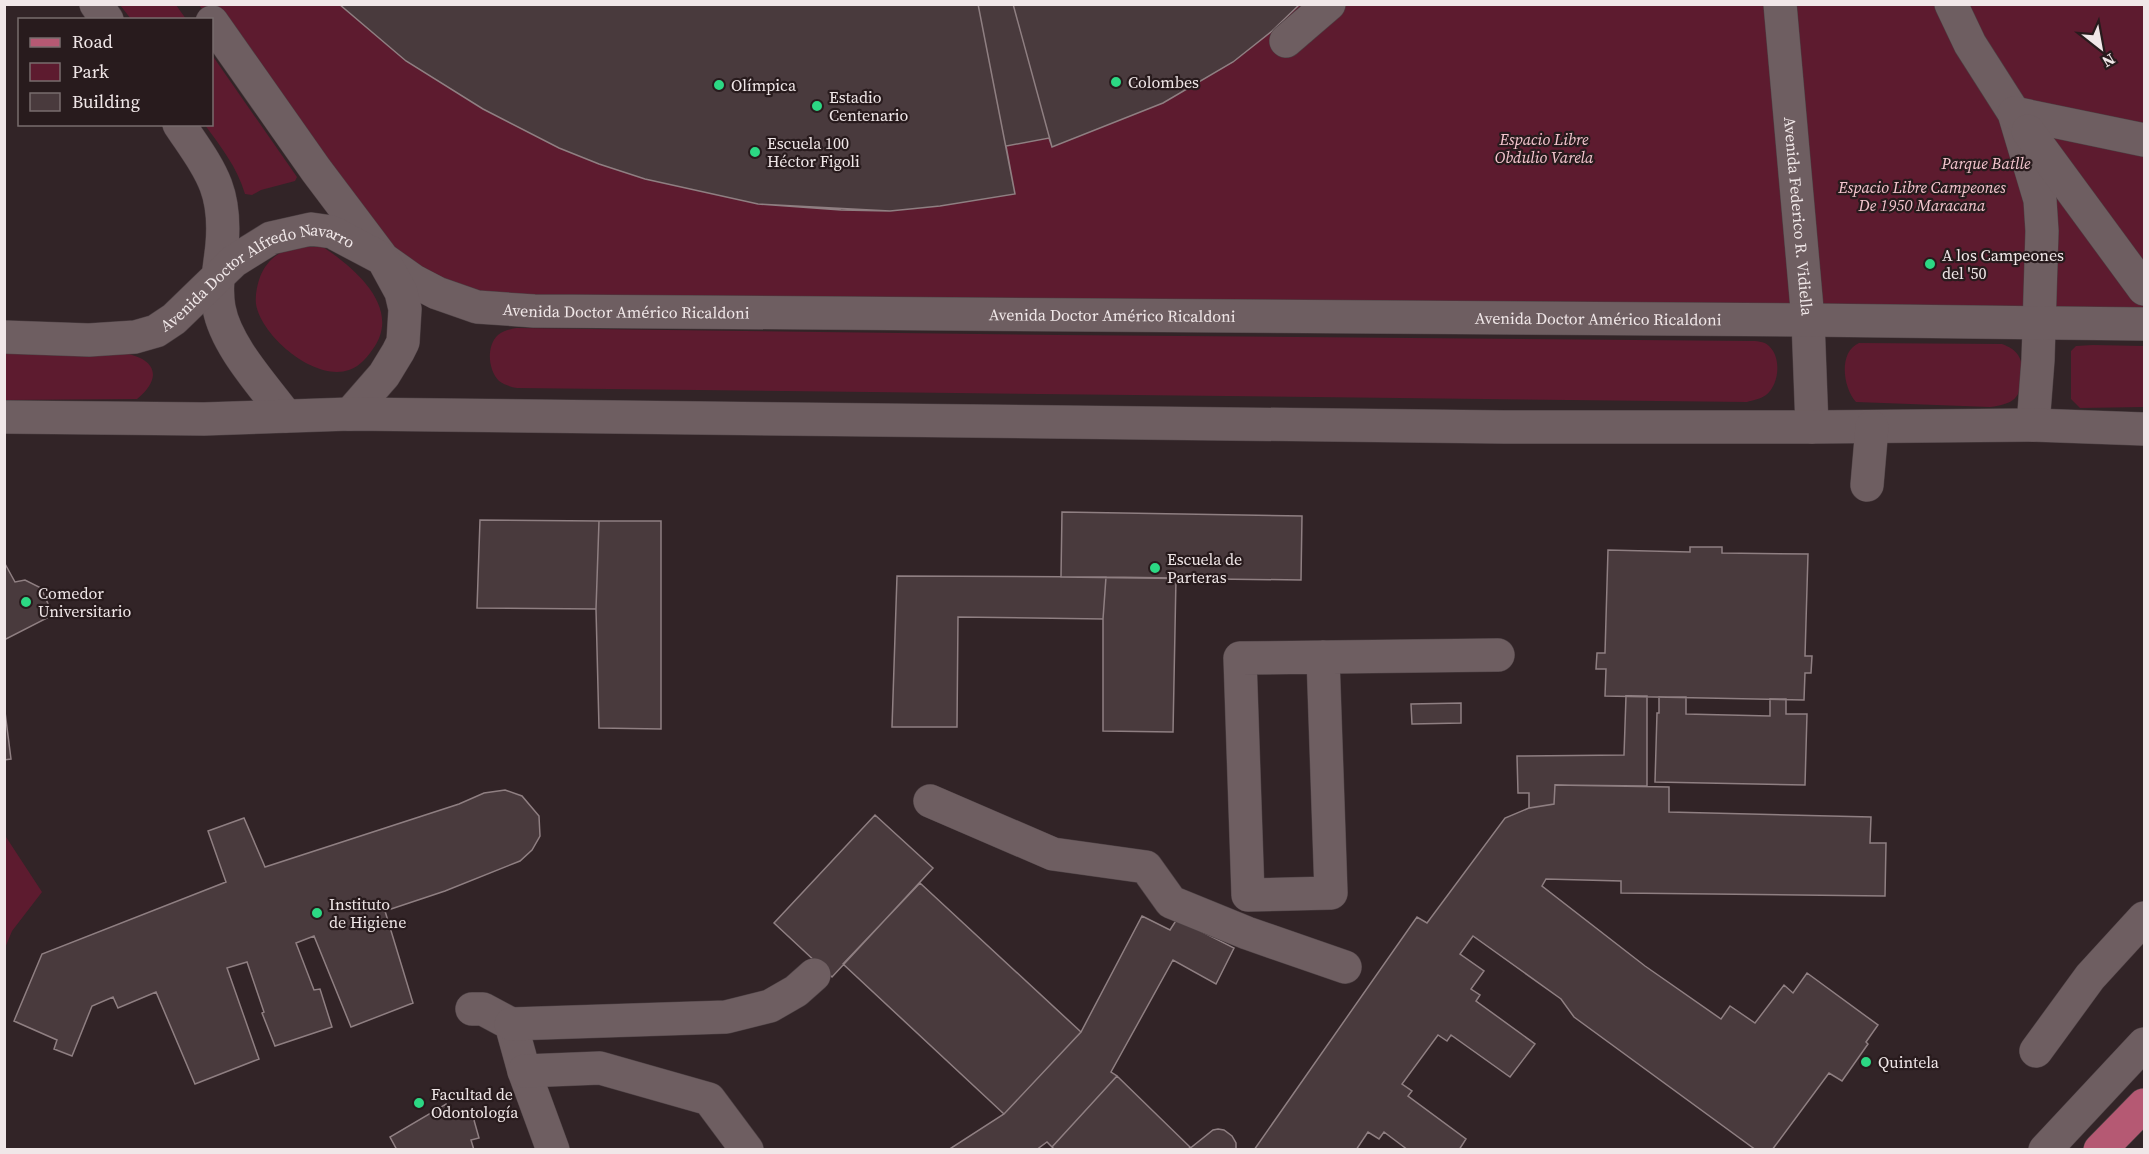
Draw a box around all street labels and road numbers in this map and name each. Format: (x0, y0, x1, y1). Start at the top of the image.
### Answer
street label: Avenida Federico R. Vidiella (1779, 116, 1819, 318)
street label: Avenida Doctor Alfredo Navarro (156, 218, 359, 336)
street label: Avenida Doctor Américo Ricaldoni (502, 298, 750, 324)
street label: Avenida Doctor Américo Ricaldoni (989, 303, 1236, 327)
street label: Avenida Doctor Américo Ricaldoni (1475, 307, 1722, 330)

